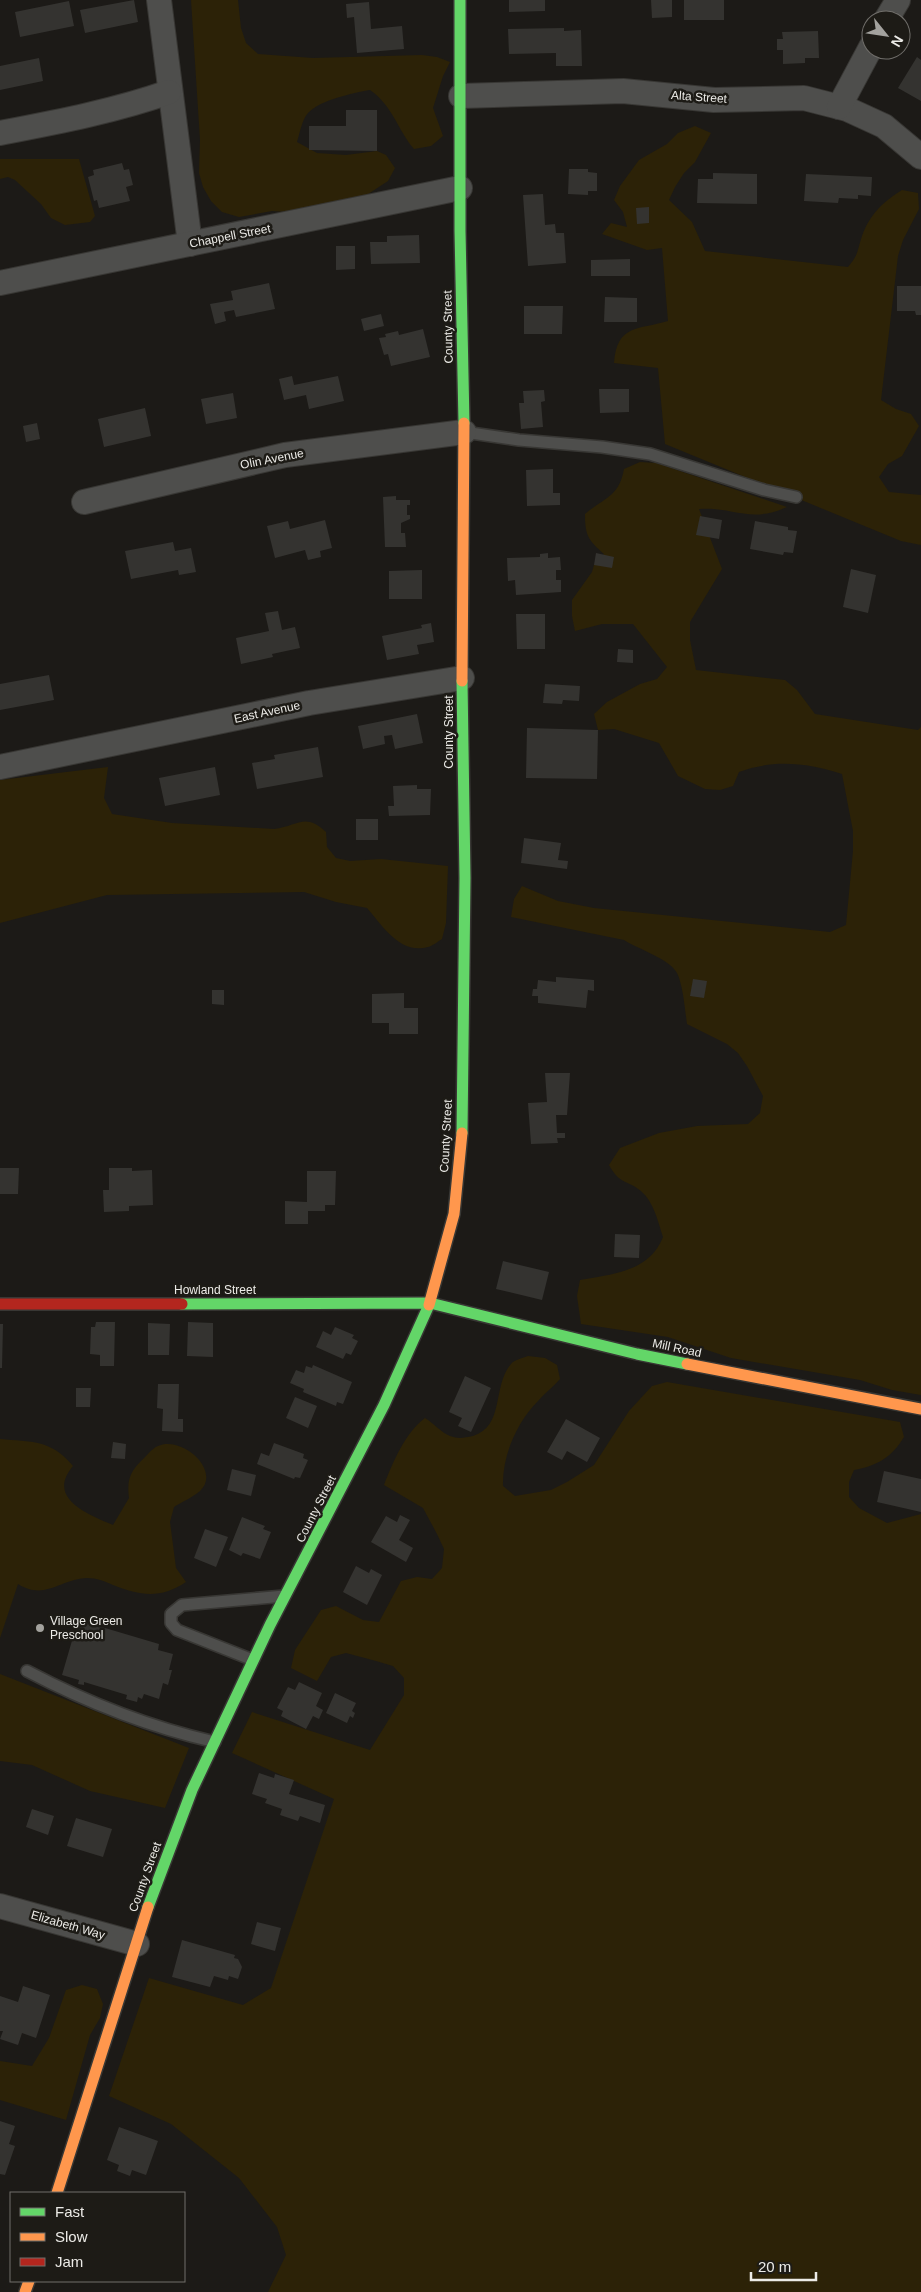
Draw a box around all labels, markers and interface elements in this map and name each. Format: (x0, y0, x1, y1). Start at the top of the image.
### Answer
north arrow (861, 10, 911, 60)
text: N (888, 33, 907, 50)
street label: Alta Street (671, 88, 728, 106)
street label: Chappell Street (188, 221, 273, 251)
street label: County Street (440, 290, 456, 364)
street label: Olin Avenue (239, 446, 305, 472)
street label: County Street (442, 695, 456, 769)
street label: East Avenue (233, 698, 302, 726)
street label: County Street (437, 1098, 455, 1173)
street label: Howland Street (174, 1283, 257, 1297)
street label: Mill Road (651, 1336, 703, 1360)
street label: County Street (293, 1473, 339, 1545)
place label: Village Green Preschool (50, 1614, 123, 1642)
marker: Village Green Preschool (34, 1622, 46, 1634)
street label: County Street (126, 1840, 164, 1914)
street label: Elizabeth Way (29, 1908, 107, 1942)
legend (10, 2192, 185, 2282)
text: Fast (55, 2203, 85, 2220)
text: Slow (55, 2228, 88, 2245)
scale bar (751, 2250, 816, 2282)
text: Jam (55, 2253, 83, 2270)
text: 20 m (758, 2258, 791, 2275)

